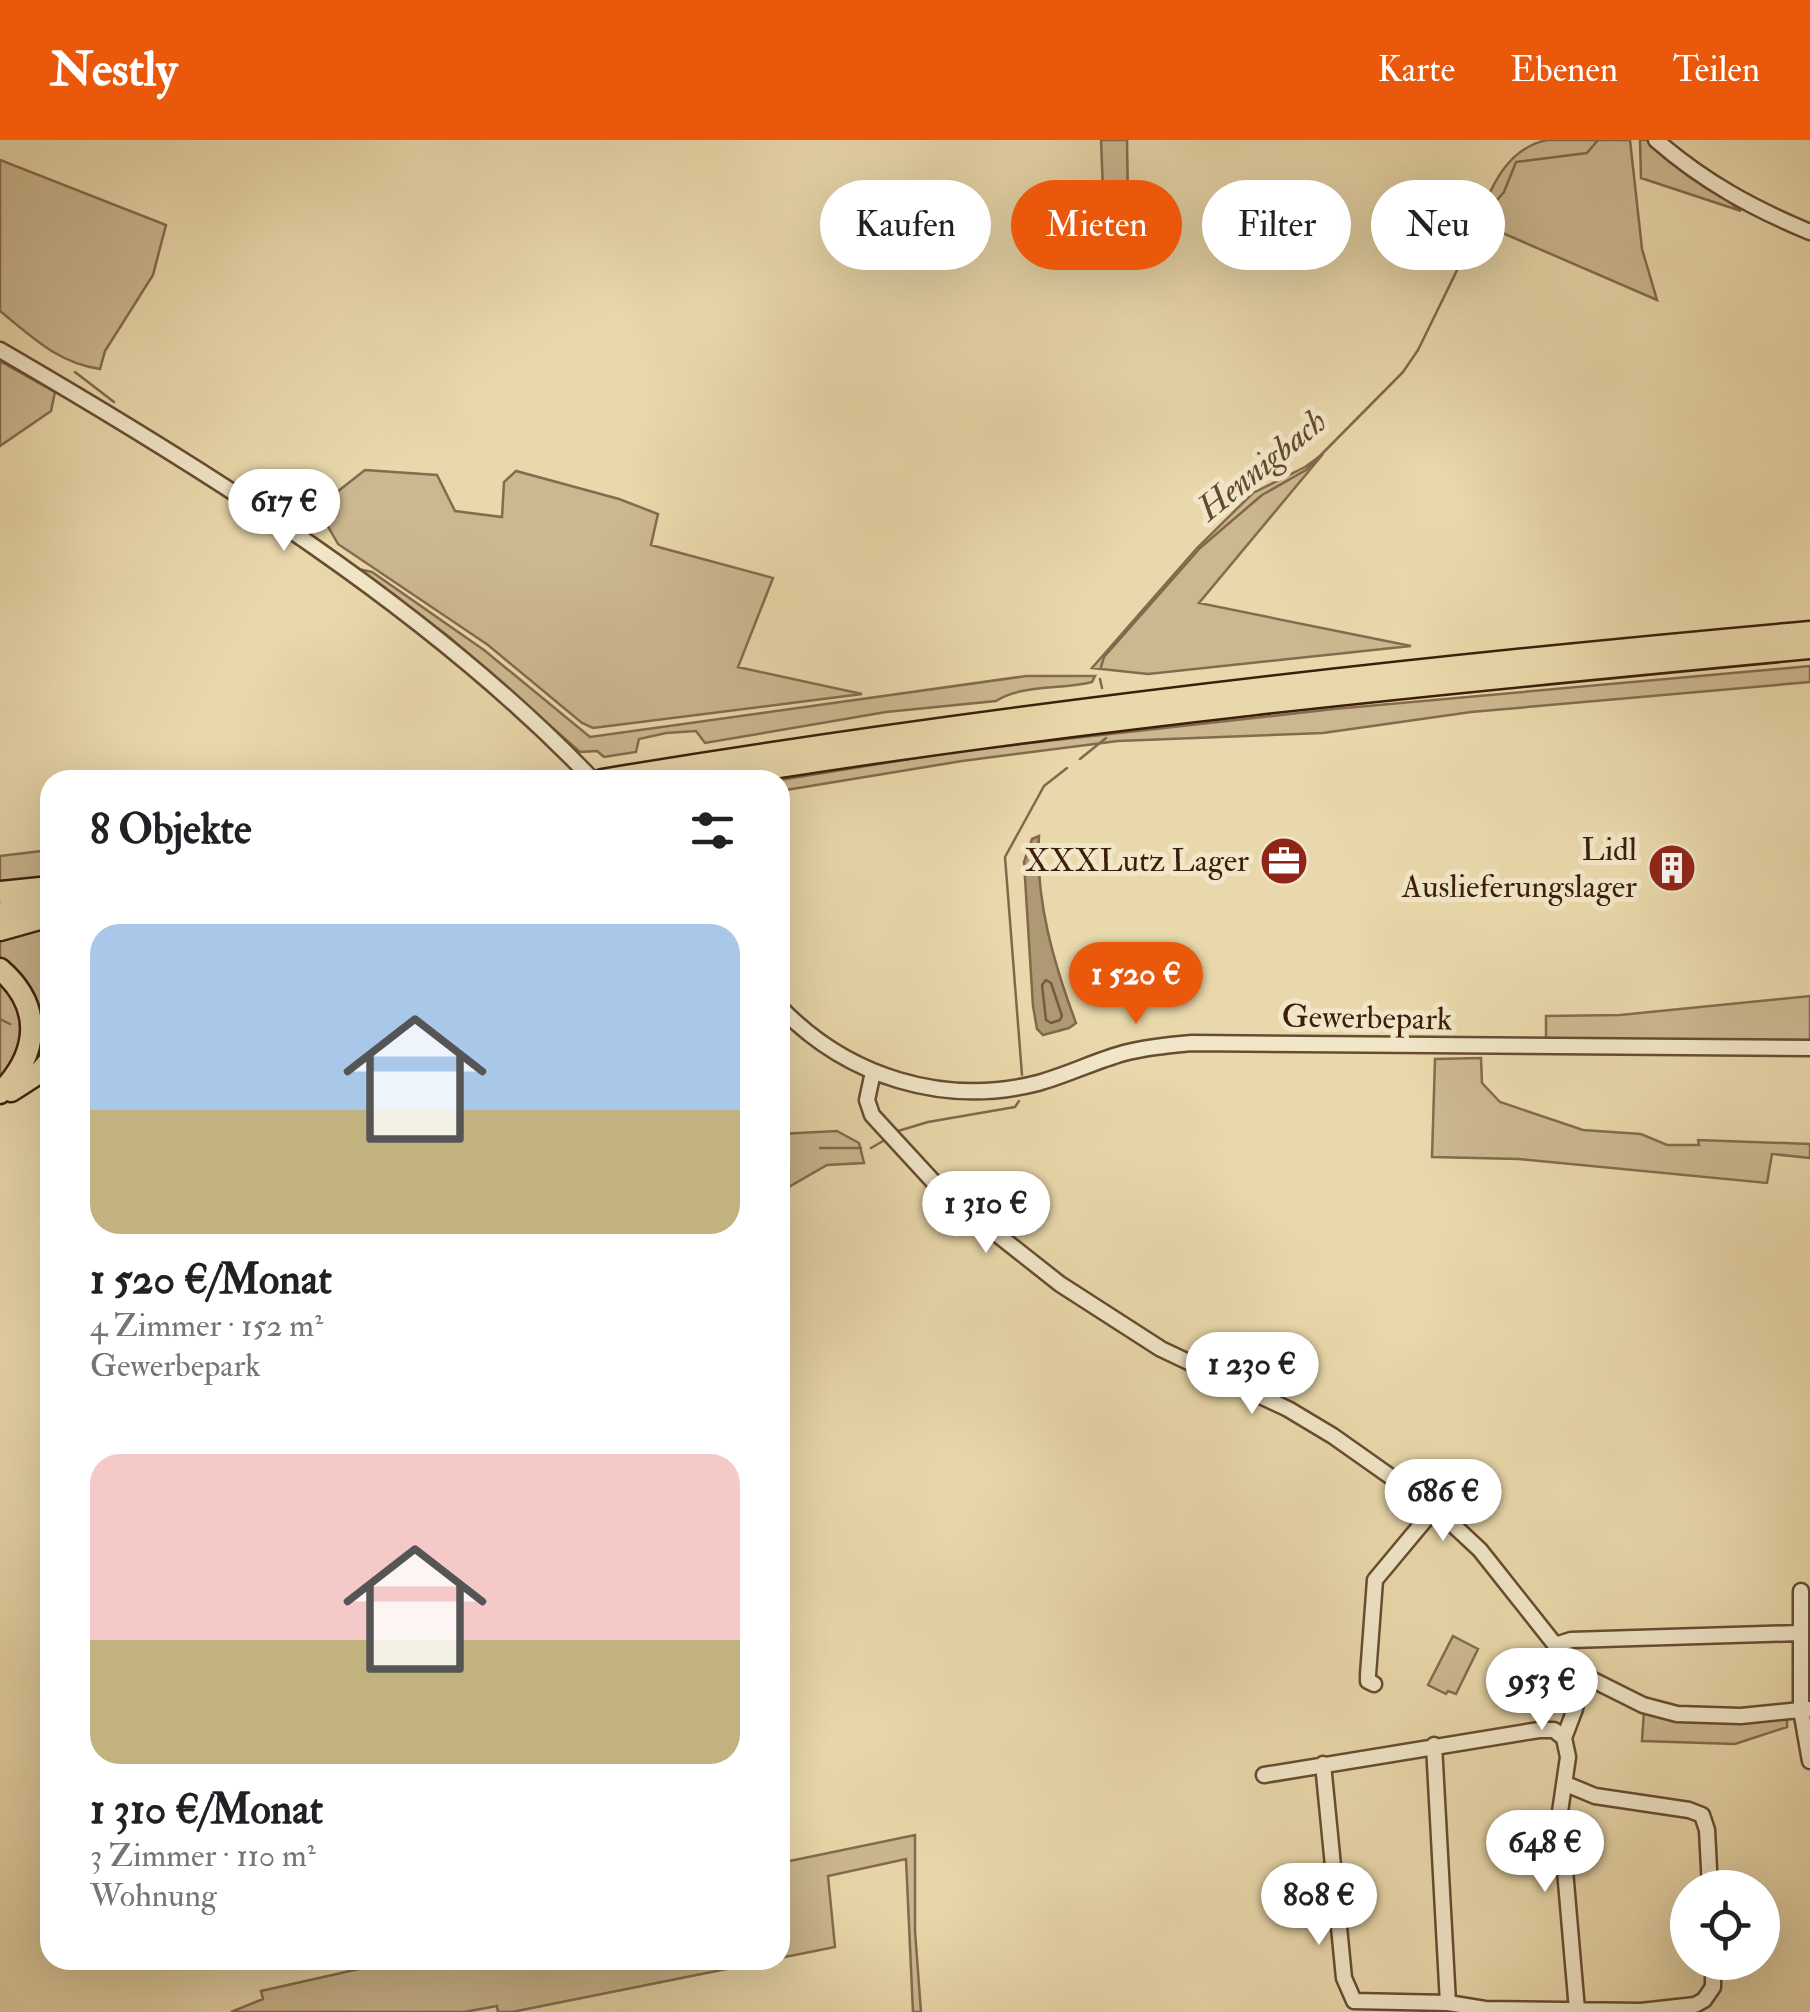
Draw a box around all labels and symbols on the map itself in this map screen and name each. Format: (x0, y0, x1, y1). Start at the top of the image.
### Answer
water label: Hennigbach (1187, 399, 1336, 532)
pin: 617 € (214, 469, 354, 554)
place label: Lidl Auslieferungslager (1401, 830, 1637, 907)
office icon: XXXLutz Lager (1258, 835, 1310, 887)
place label: XXXLutz Lager (1025, 841, 1249, 881)
building icon: Lidl Auslieferungslager (1646, 842, 1698, 894)
pin: 1 520 € (1044, 942, 1228, 1027)
street label: Gewerbepark (1281, 997, 1453, 1039)
pin: 1 310 € (894, 1171, 1078, 1256)
pin: 1 230 € (1160, 1332, 1344, 1417)
pin: 686 € (1373, 1459, 1513, 1544)
pin: 953 € (1472, 1648, 1612, 1733)
pin: 648 € (1475, 1810, 1615, 1895)
pin: 808 € (1249, 1863, 1389, 1948)

